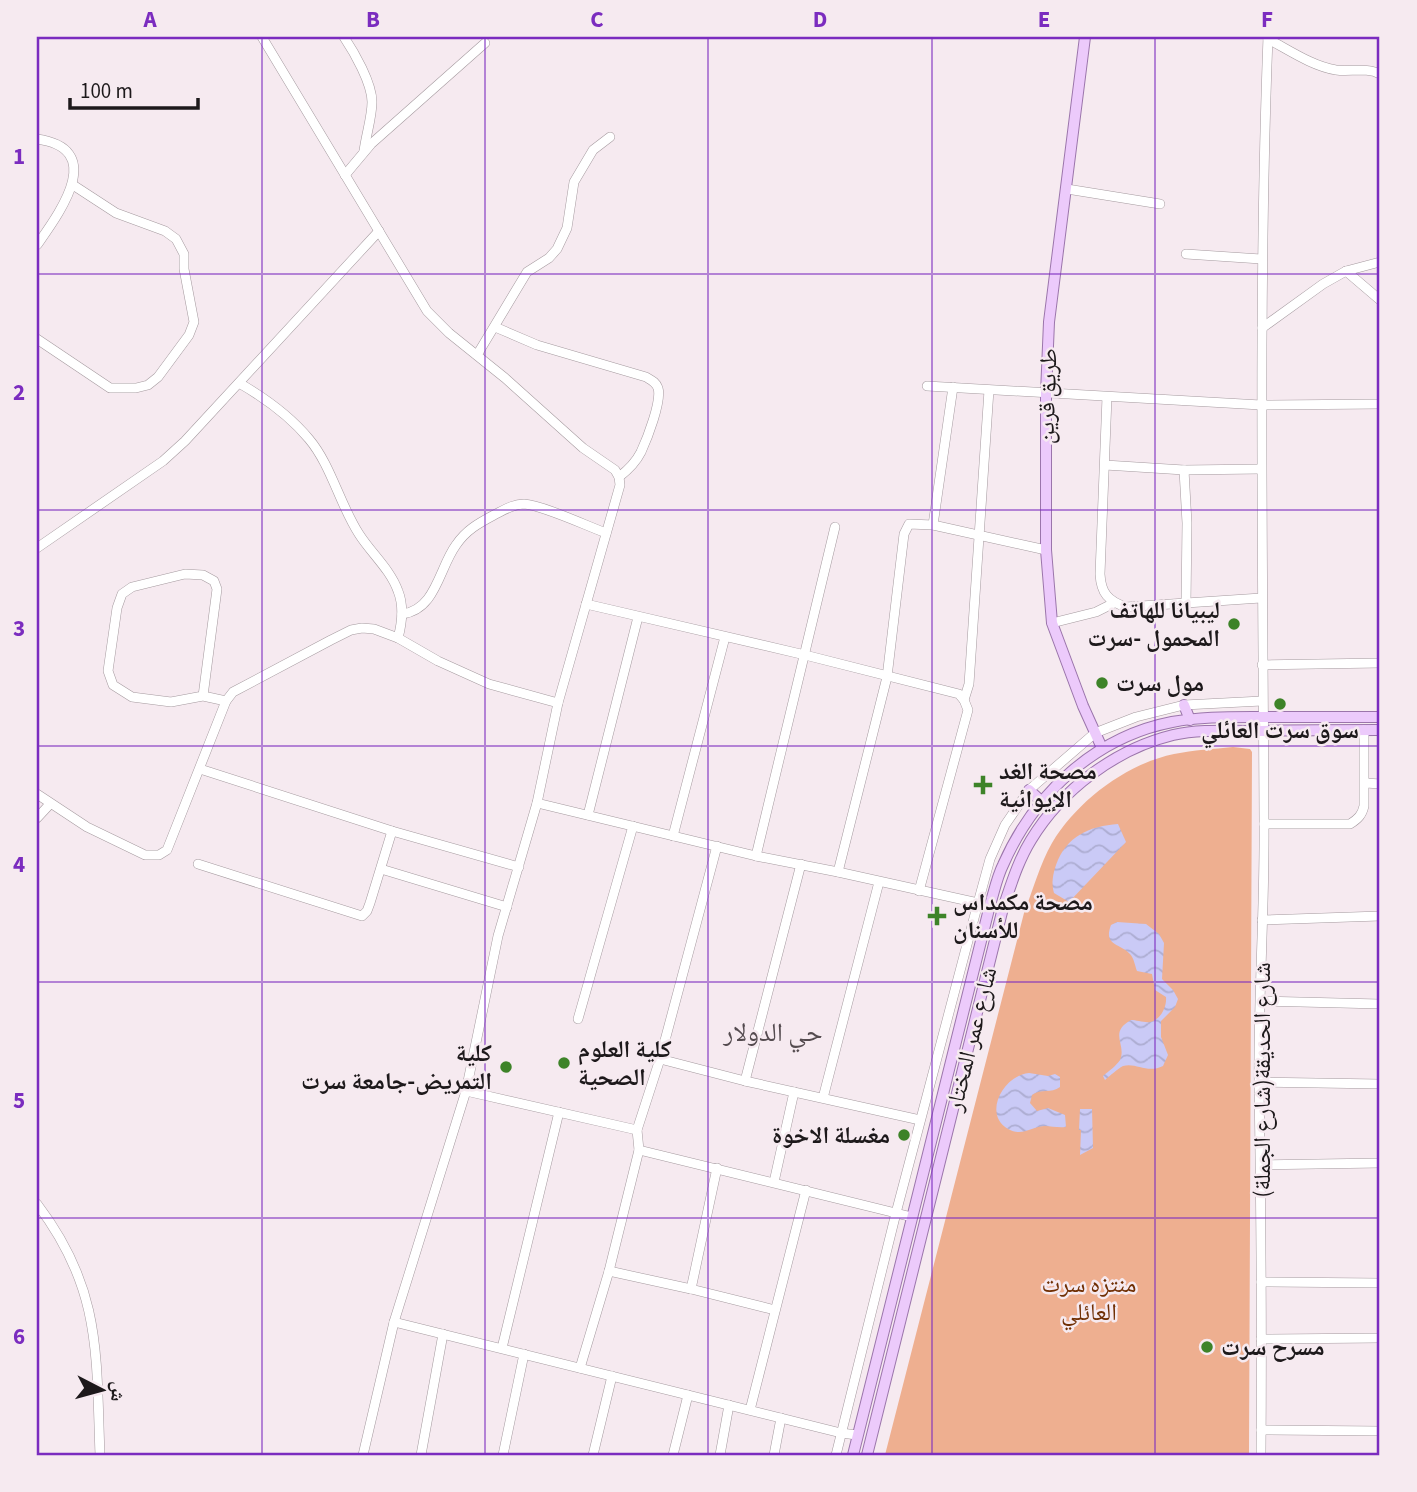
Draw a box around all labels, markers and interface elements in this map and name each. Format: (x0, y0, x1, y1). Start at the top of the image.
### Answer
text: A (142, 3, 157, 36)
text: B (366, 3, 380, 36)
text: C (590, 3, 604, 36)
text: D (813, 3, 827, 36)
text: E (1038, 3, 1050, 36)
text: F (1261, 3, 1273, 36)
scale bar (70, 66, 198, 110)
text: 100 m (80, 76, 133, 106)
text: 1 (13, 140, 25, 173)
street label: طريق قرين (1028, 347, 1067, 445)
text: 2 (13, 376, 25, 409)
place label: ليبيانا للهاتف المحمول -سرت (1088, 593, 1220, 656)
text: 3 (13, 612, 25, 645)
marker: ليبيانا للهاتف المحمول -سرت (1226, 616, 1242, 632)
place label: مول سرت (1116, 666, 1204, 701)
marker: مول سرت (1094, 675, 1110, 691)
marker: سوق سرت العائلي (1272, 696, 1288, 712)
place label: سوق سرت العائلي (1201, 713, 1359, 749)
place label: مصحة الغد الإيوائية (999, 754, 1097, 817)
marker: مصحة الغد الإيوائية (973, 775, 993, 795)
text: 4 (13, 848, 25, 881)
place label: مصحة مكمداس للأسنان (953, 885, 1093, 948)
marker: مصحة مكمداس للأسنان (927, 906, 947, 926)
street label: شارع الحديقة(شارع الجملة) (1245, 962, 1280, 1198)
street label: شارع عمر المختار (936, 963, 1006, 1116)
district label: حي الدولار (722, 1014, 823, 1053)
place label: كلية العلوم الصحية (578, 1032, 672, 1095)
place label: كلية التمريض-جامعة سرت (301, 1036, 492, 1099)
marker: كلية العلوم الصحية (556, 1055, 572, 1071)
marker: كلية التمريض-جامعة سرت (498, 1059, 514, 1075)
text: 5 (13, 1084, 25, 1117)
place label: مغسلة الاخوة (772, 1118, 890, 1153)
marker: مغسلة الاخوة (896, 1127, 912, 1143)
park label: منتزه سرت العائلي (1042, 1267, 1136, 1331)
text: 6 (13, 1320, 25, 1353)
place label: مسرح سرت (1221, 1330, 1325, 1365)
marker: مسرح سرت (1199, 1339, 1215, 1355)
north arrow (66, 1356, 136, 1426)
text: ش (103, 1380, 132, 1403)

